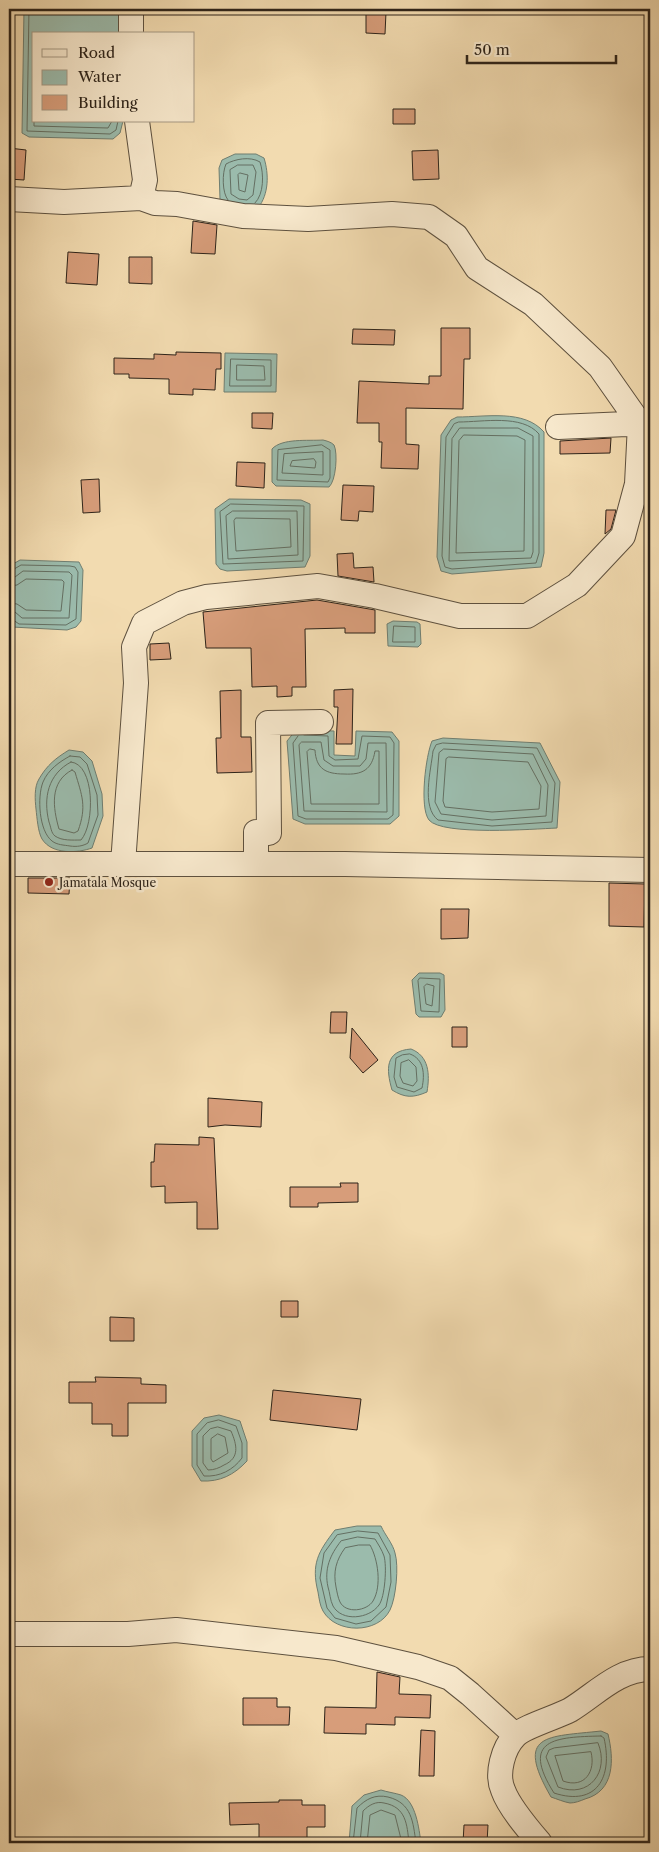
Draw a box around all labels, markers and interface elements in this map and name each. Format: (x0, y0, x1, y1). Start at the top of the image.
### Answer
legend (32, 32, 195, 122)
scale bar (467, 32, 615, 64)
text: 50 m (474, 40, 510, 59)
text: Road (78, 43, 115, 62)
text: Water (77, 67, 122, 86)
text: Building (78, 93, 138, 112)
place label: Jamatala Mosque (57, 875, 156, 890)
marker: Jamatala Mosque (43, 876, 55, 888)

